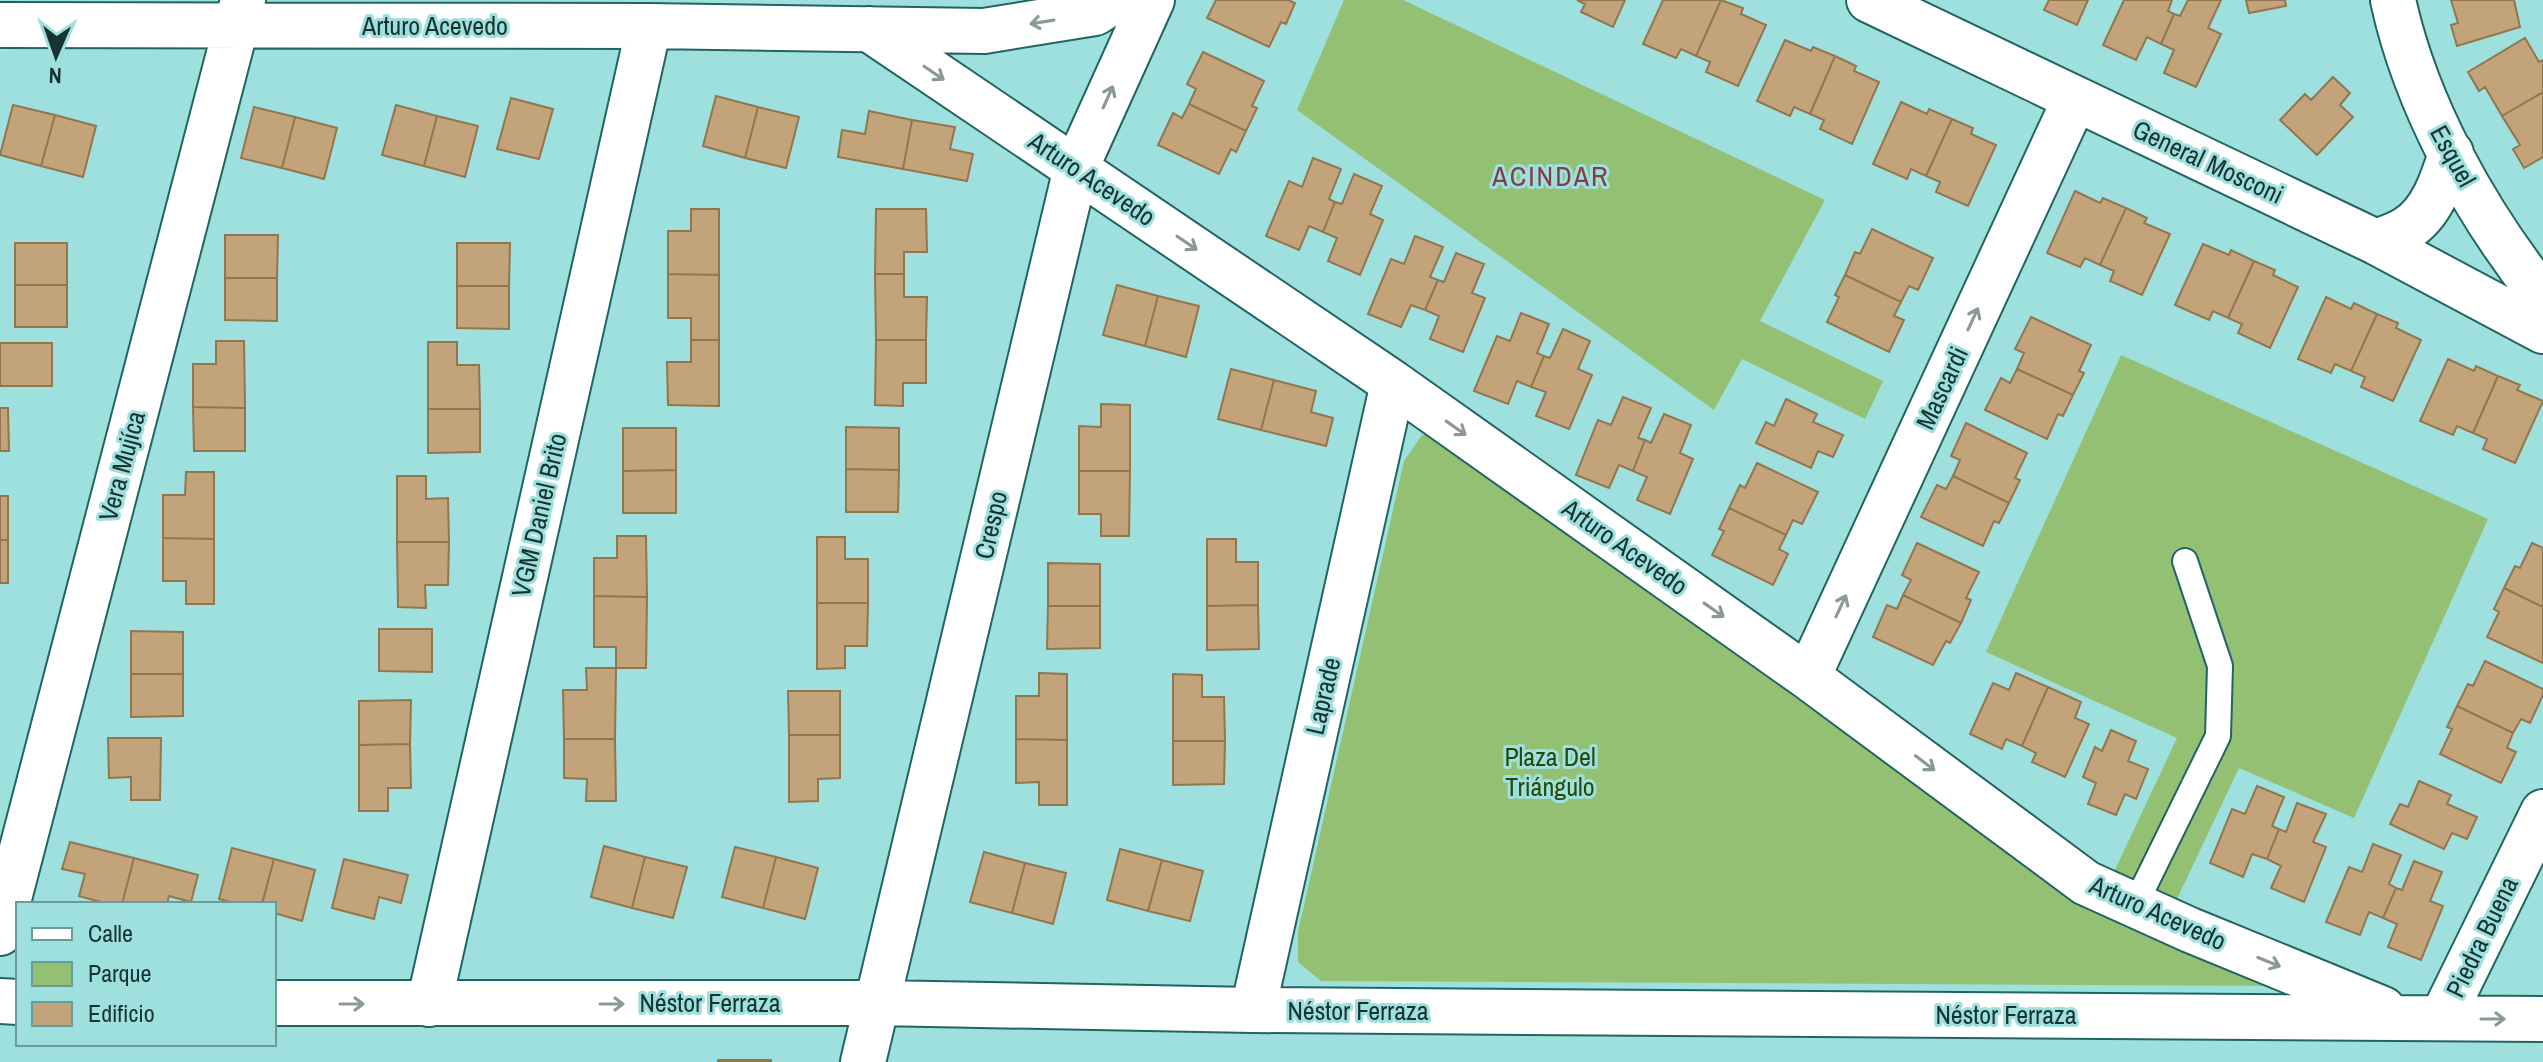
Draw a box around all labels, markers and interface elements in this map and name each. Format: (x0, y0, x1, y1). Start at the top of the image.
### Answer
street label: Arturo Acevedo (361, 8, 508, 43)
one-way arrow (1029, 15, 1055, 30)
north arrow (16, 16, 96, 96)
text: N (48, 61, 62, 91)
one-way arrow (922, 64, 944, 81)
one-way arrow (1101, 86, 1116, 110)
street label: General Mosconi (2127, 111, 2289, 212)
street label: Esquel (2422, 119, 2485, 193)
street label: Arturo Acevedo (1021, 123, 1163, 234)
district label: ACINDAR (1491, 157, 1610, 195)
one-way arrow (1175, 236, 1198, 252)
one-way arrow (1966, 307, 1981, 331)
street label: Mascardi (1907, 341, 1976, 435)
street label: Vera Mujíca (90, 407, 153, 525)
one-way arrow (1445, 420, 1467, 436)
street label: VGM Daniel Brito (503, 430, 574, 600)
street label: Crespo (966, 487, 1015, 562)
street label: Arturo Acevedo (1555, 490, 1695, 603)
one-way arrow (1834, 594, 1849, 618)
one-way arrow (1703, 602, 1725, 618)
street label: Laprade (1297, 654, 1348, 738)
park label: Plaza Del Triángulo (1504, 739, 1596, 804)
one-way arrow (1913, 755, 1935, 771)
street label: Arturo Acevedo (2084, 866, 2232, 958)
street label: Piedra Buena (2437, 870, 2526, 1003)
legend (16, 902, 276, 1046)
text: Calle (88, 917, 133, 949)
one-way arrow (2256, 956, 2281, 970)
text: Parque (88, 957, 151, 989)
street label: Néstor Ferraza (639, 985, 781, 1020)
street label: Néstor Ferraza (1287, 993, 1429, 1028)
one-way arrow (338, 996, 365, 1012)
one-way arrow (598, 996, 625, 1012)
text: Edificio (88, 997, 155, 1029)
street label: Néstor Ferraza (1935, 997, 2077, 1032)
one-way arrow (2479, 1011, 2506, 1027)

